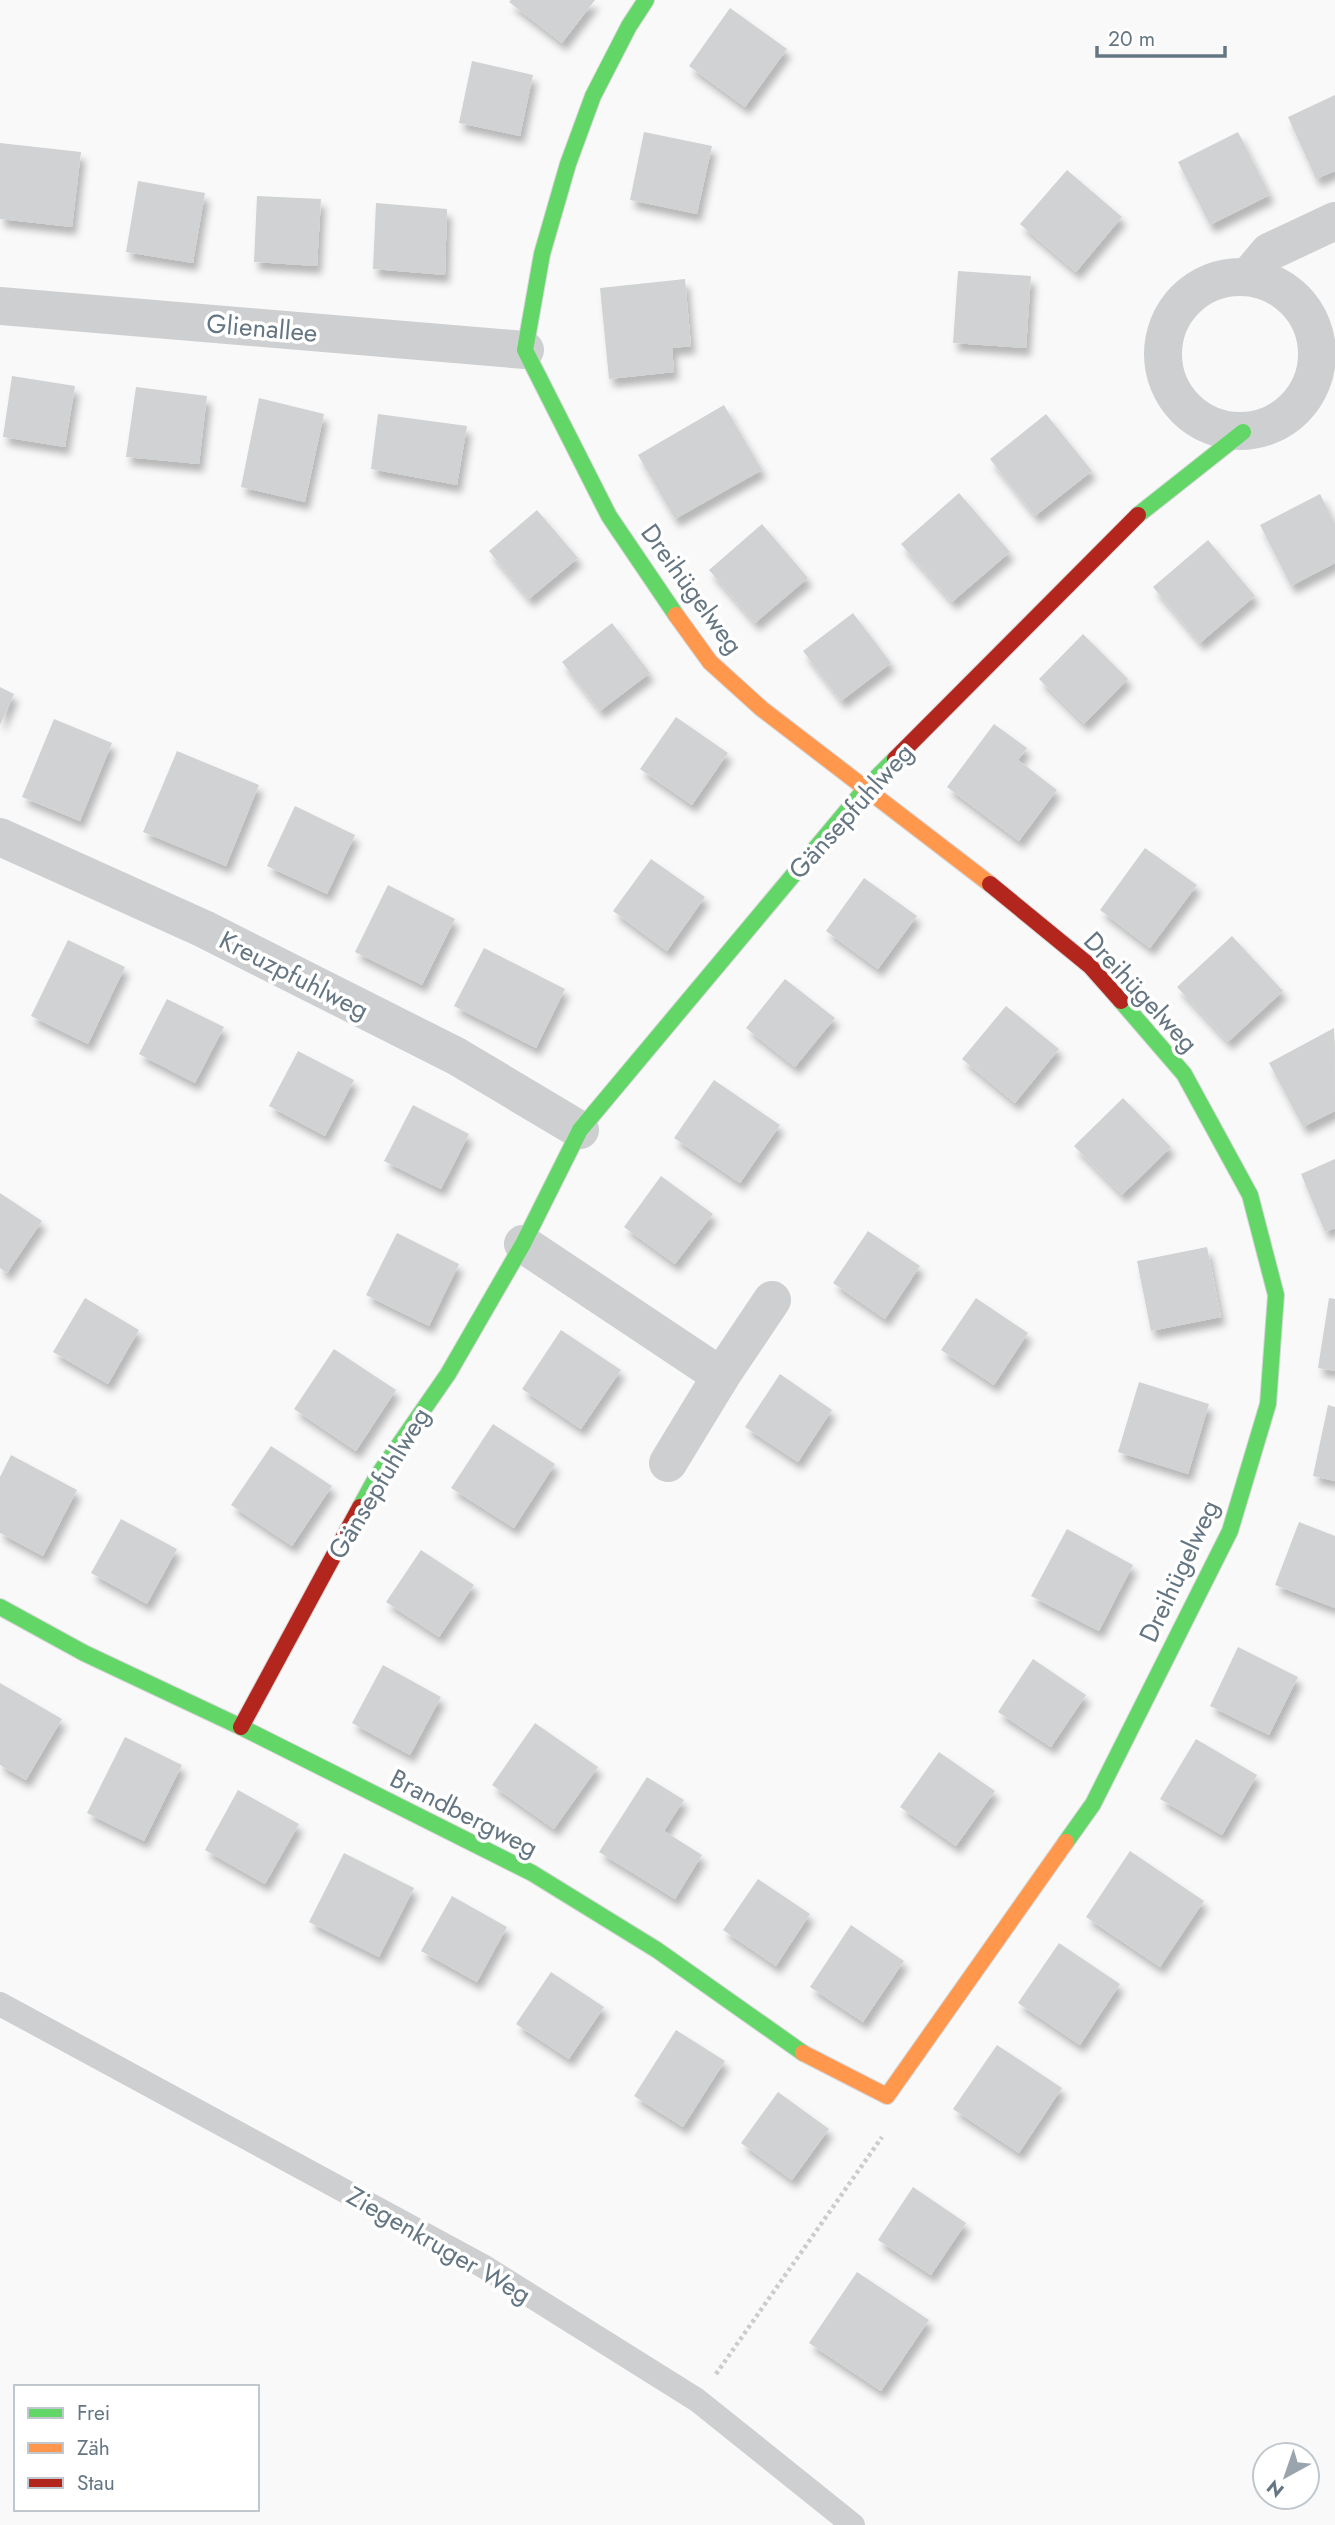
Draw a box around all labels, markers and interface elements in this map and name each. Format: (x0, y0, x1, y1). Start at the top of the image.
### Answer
scale bar (1097, 14, 1225, 58)
text: 20 m (1108, 24, 1155, 54)
street label: Glienallee (205, 304, 319, 352)
street label: Dreihügelweg (632, 516, 752, 662)
street label: Gänsepfuhlweg (780, 735, 922, 887)
street label: Kreuzpfuhlweg (213, 921, 375, 1029)
street label: Dreihügelweg (1075, 923, 1207, 1061)
street label: Gänsepfuhlweg (319, 1400, 439, 1566)
street label: Dreihügelweg (1129, 1493, 1229, 1649)
street label: Brandbergweg (383, 1759, 545, 1867)
street label: Ziegenkruger Weg (340, 2177, 538, 2313)
legend (14, 2385, 259, 2511)
text: Frei (77, 2398, 110, 2428)
text: Zäh (77, 2433, 110, 2463)
north arrow (1251, 2441, 1321, 2511)
text: Stau (77, 2468, 115, 2498)
text: N (1261, 2473, 1290, 2504)

